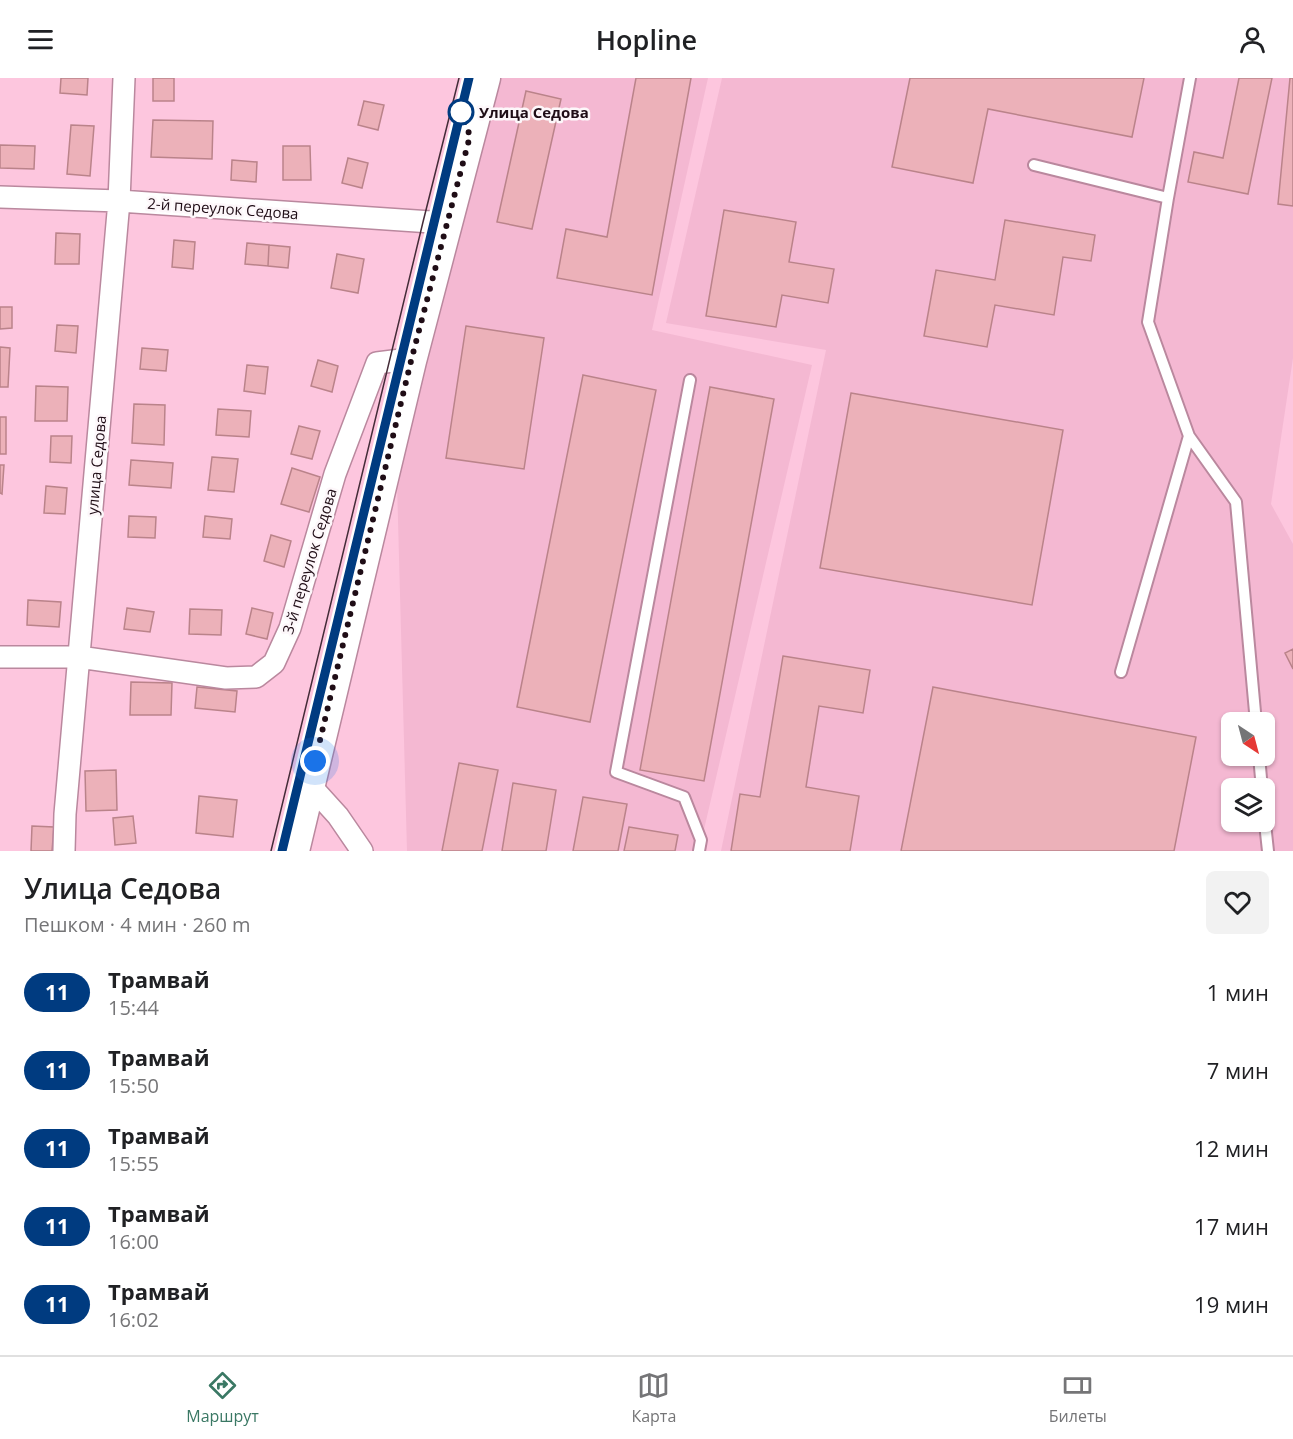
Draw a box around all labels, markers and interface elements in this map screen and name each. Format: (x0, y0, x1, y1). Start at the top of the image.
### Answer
text: Hopline (596, 21, 697, 58)
icon: menu (24, 23, 57, 56)
icon: person (1236, 23, 1269, 56)
marker: Улица Седова (448, 99, 474, 125)
place label: Улица Седова (479, 102, 589, 122)
street label: 2-й переулок Седова (147, 193, 299, 223)
street label: улица Седова (82, 414, 110, 516)
street label: 3-й переулок Седова (277, 486, 341, 636)
north arrow (1221, 712, 1275, 766)
map controls (1221, 712, 1275, 832)
your location (300, 746, 330, 776)
button: layers (1221, 778, 1275, 832)
text: Улица Седова (24, 869, 221, 907)
button: heart (1206, 871, 1269, 934)
text: Пешком · 4 мин · 260 m (24, 911, 251, 938)
text: Трамвай (108, 964, 210, 994)
text: 1 мин (1207, 977, 1269, 1007)
text: 11 (45, 978, 69, 1006)
text: 15:44 (108, 994, 159, 1021)
text: Трамвай (108, 1042, 210, 1072)
text: 7 мин (1207, 1055, 1269, 1085)
text: 11 (45, 1056, 69, 1084)
text: 15:50 (108, 1072, 159, 1099)
text: Трамвай (108, 1120, 210, 1150)
text: 12 мин (1194, 1133, 1269, 1163)
text: 11 (45, 1134, 69, 1162)
text: 15:55 (108, 1150, 159, 1177)
text: Трамвай (108, 1198, 210, 1228)
text: 17 мин (1194, 1211, 1269, 1241)
text: 11 (45, 1212, 69, 1240)
text: 16:00 (108, 1228, 159, 1255)
text: Трамвай (108, 1276, 210, 1306)
text: 19 мин (1194, 1289, 1269, 1319)
text: 11 (45, 1290, 69, 1318)
text: 16:02 (108, 1306, 159, 1333)
tab: Маршрут (186, 1369, 259, 1427)
tab: Карта (631, 1369, 676, 1427)
tab: Билеты (1049, 1369, 1107, 1427)

